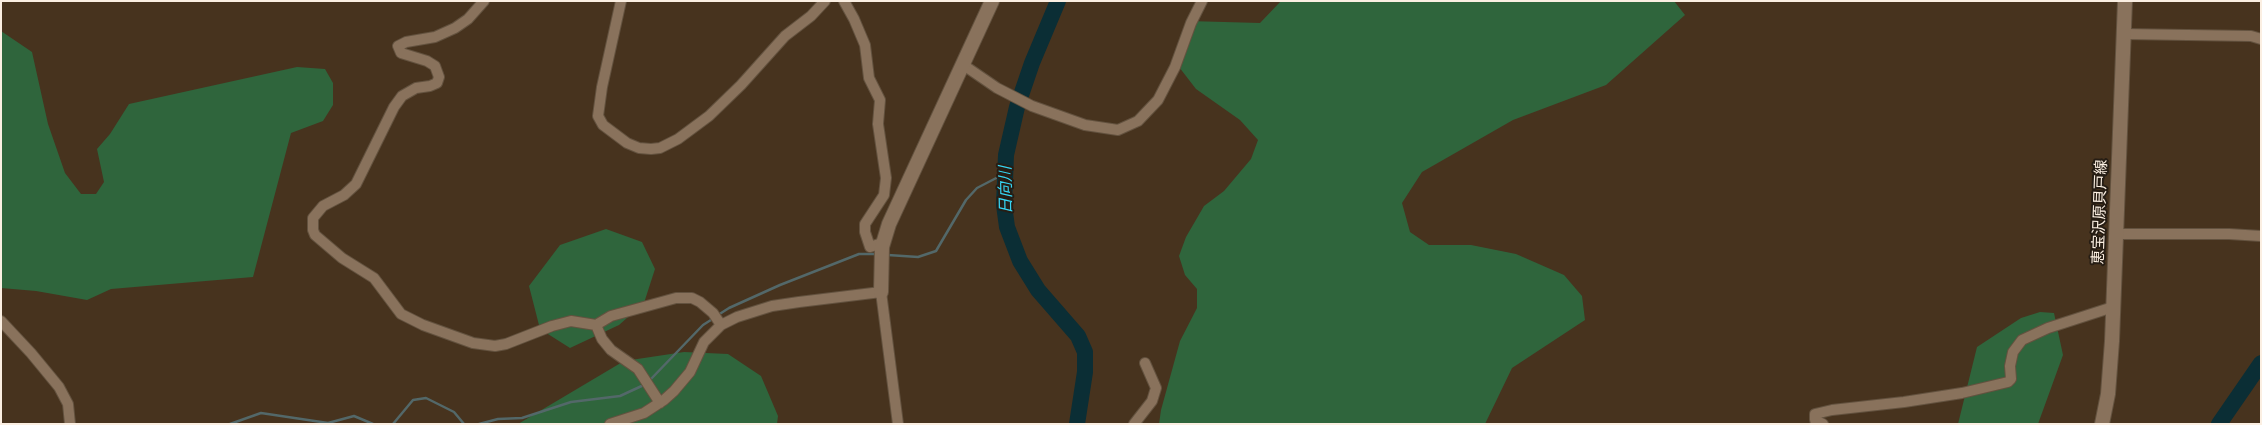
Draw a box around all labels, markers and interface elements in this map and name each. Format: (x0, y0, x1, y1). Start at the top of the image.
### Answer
street label: 恵宝沢原貝戸線 (2089, 159, 2111, 265)
water label: 日向川 (996, 166, 1016, 214)

